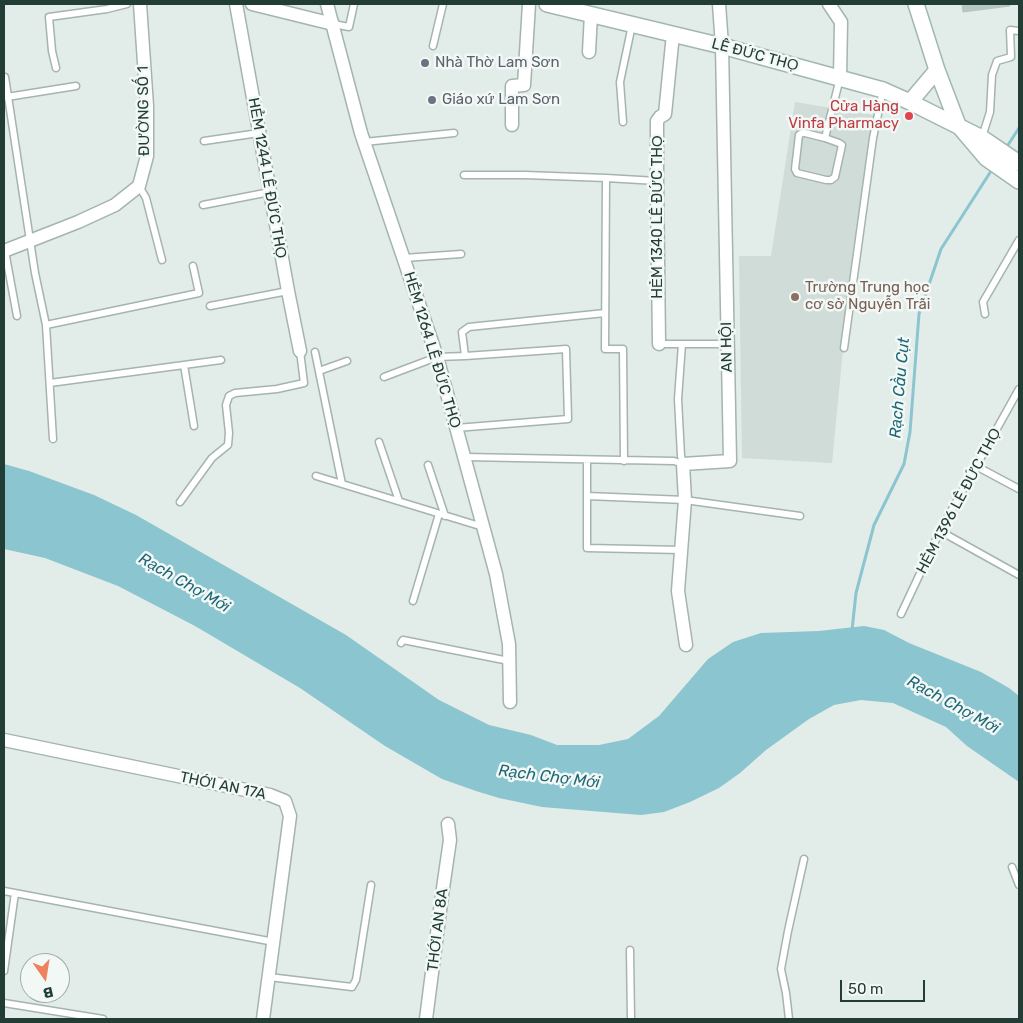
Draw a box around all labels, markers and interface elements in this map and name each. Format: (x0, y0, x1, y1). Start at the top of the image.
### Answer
street label: LÊ ĐỨC THỌ (710, 35, 800, 75)
place label: Nhà Thờ Lam Sơn (435, 54, 560, 72)
marker: Nhà Thờ Lam Sơn (419, 57, 431, 69)
street label: ĐƯỜNG SỐ 1 (134, 66, 154, 156)
place label: Giáo xứ Lam Sơn (442, 91, 560, 109)
marker: Giáo xứ Lam Sơn (426, 94, 438, 106)
street label: HẺM 1244 LÊ ĐỨC THỌ (244, 96, 290, 260)
place label: Cửa Hàng Vinfa Pharmacy (788, 98, 899, 133)
marker: Cửa Hàng Vinfa Pharmacy (903, 110, 915, 122)
street label: HẺM 1340 LÊ ĐỨC THỌ (649, 135, 667, 299)
street label: HẺM 1264 LÊ ĐỨC THỌ (400, 270, 464, 430)
place label: Trường Trung học cơ sở Nguyễn Trãi (805, 279, 930, 314)
marker: Trường Trung học cơ sở Nguyễn Trãi (789, 291, 801, 303)
street label: AN HỘI (718, 322, 736, 372)
water label: Rạch Cầu Cụt (886, 337, 914, 439)
street label: HẺM 1396 LÊ ĐỨC THỌ (913, 425, 1005, 577)
water label: Rạch Chợ Mới (135, 549, 233, 617)
water label: Rạch Chợ Mới (904, 672, 1002, 738)
water label: Rạch Chợ Mới (497, 761, 601, 793)
street label: THỚI AN 17A (178, 768, 268, 804)
street label: THỚI AN 8A (424, 887, 452, 973)
north arrow (20, 953, 70, 1003)
scale bar (843, 970, 928, 1002)
text: 50 m (848, 980, 883, 998)
text: B (42, 983, 55, 1002)

